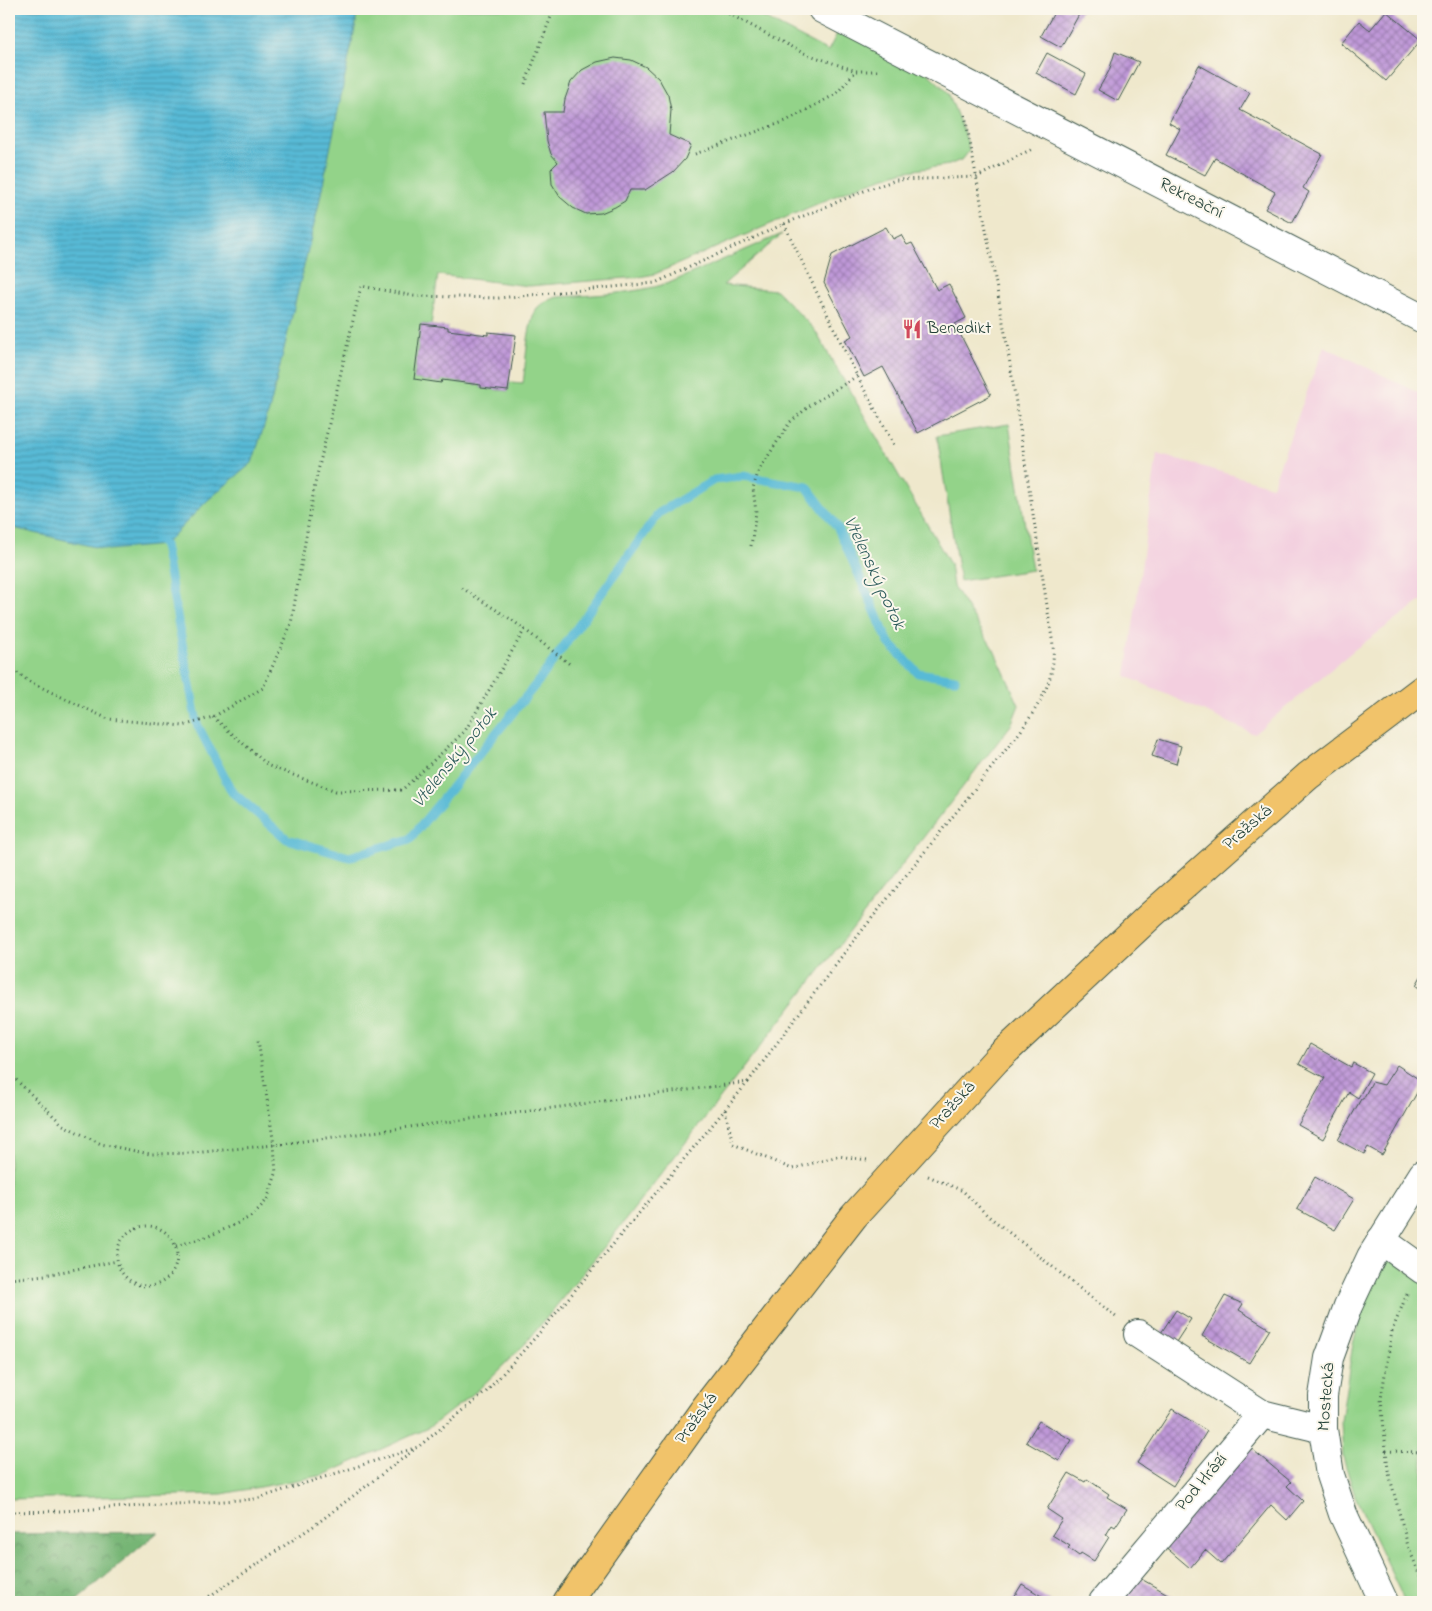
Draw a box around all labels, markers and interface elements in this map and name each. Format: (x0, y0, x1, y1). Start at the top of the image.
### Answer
street label: Rekreační (1154, 172, 1228, 226)
place label: Benedikt (926, 316, 991, 342)
restaurant icon: Benedikt (901, 318, 923, 340)
water label: Vtelenský potok (836, 512, 912, 635)
water label: Vtelenský potok (406, 701, 504, 814)
street label: Pražská (1217, 799, 1279, 857)
street label: Pražská (924, 1076, 982, 1136)
street label: Mostecká (1312, 1362, 1342, 1432)
street label: Pražská (669, 1388, 725, 1450)
street label: Pod Hrází (1170, 1448, 1234, 1518)

